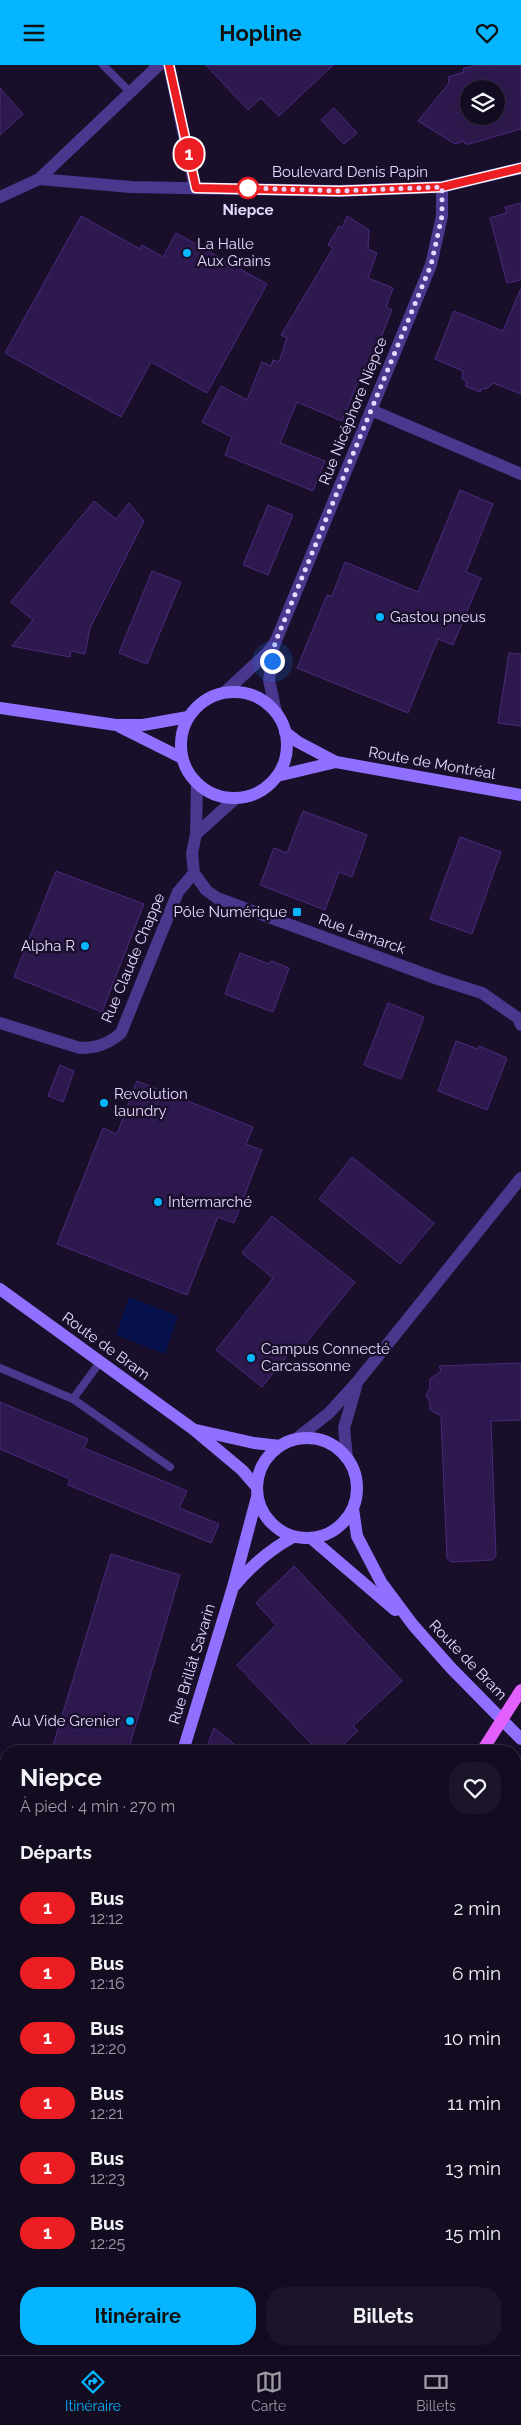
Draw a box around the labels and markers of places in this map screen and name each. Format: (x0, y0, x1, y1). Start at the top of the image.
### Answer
marker: Niepce (237, 177, 259, 199)
place label: Niepce (222, 201, 274, 219)
place label: La Halle Aux Grains (197, 235, 271, 270)
marker: La Halle Aux Grains (181, 247, 193, 259)
place label: Gastou pneus (390, 608, 486, 626)
marker: Gastou pneus (374, 611, 386, 623)
place label: Pôle Numérique (174, 903, 287, 921)
marker: Pôle Numérique (291, 906, 303, 918)
place label: Alpha R (21, 937, 75, 955)
marker: Alpha R (79, 940, 91, 952)
place label: Revolution laundry (114, 1085, 188, 1120)
marker: Revolution laundry (98, 1097, 110, 1109)
place label: Intermarché (168, 1193, 252, 1211)
marker: Intermarché (152, 1196, 164, 1208)
place label: Campus Connecté Carcassonne (261, 1340, 390, 1375)
marker: Campus Connecté Carcassonne (245, 1352, 257, 1364)
place label: Au Vide Grenier (12, 1712, 121, 1730)
marker: Au Vide Grenier (124, 1715, 136, 1727)

